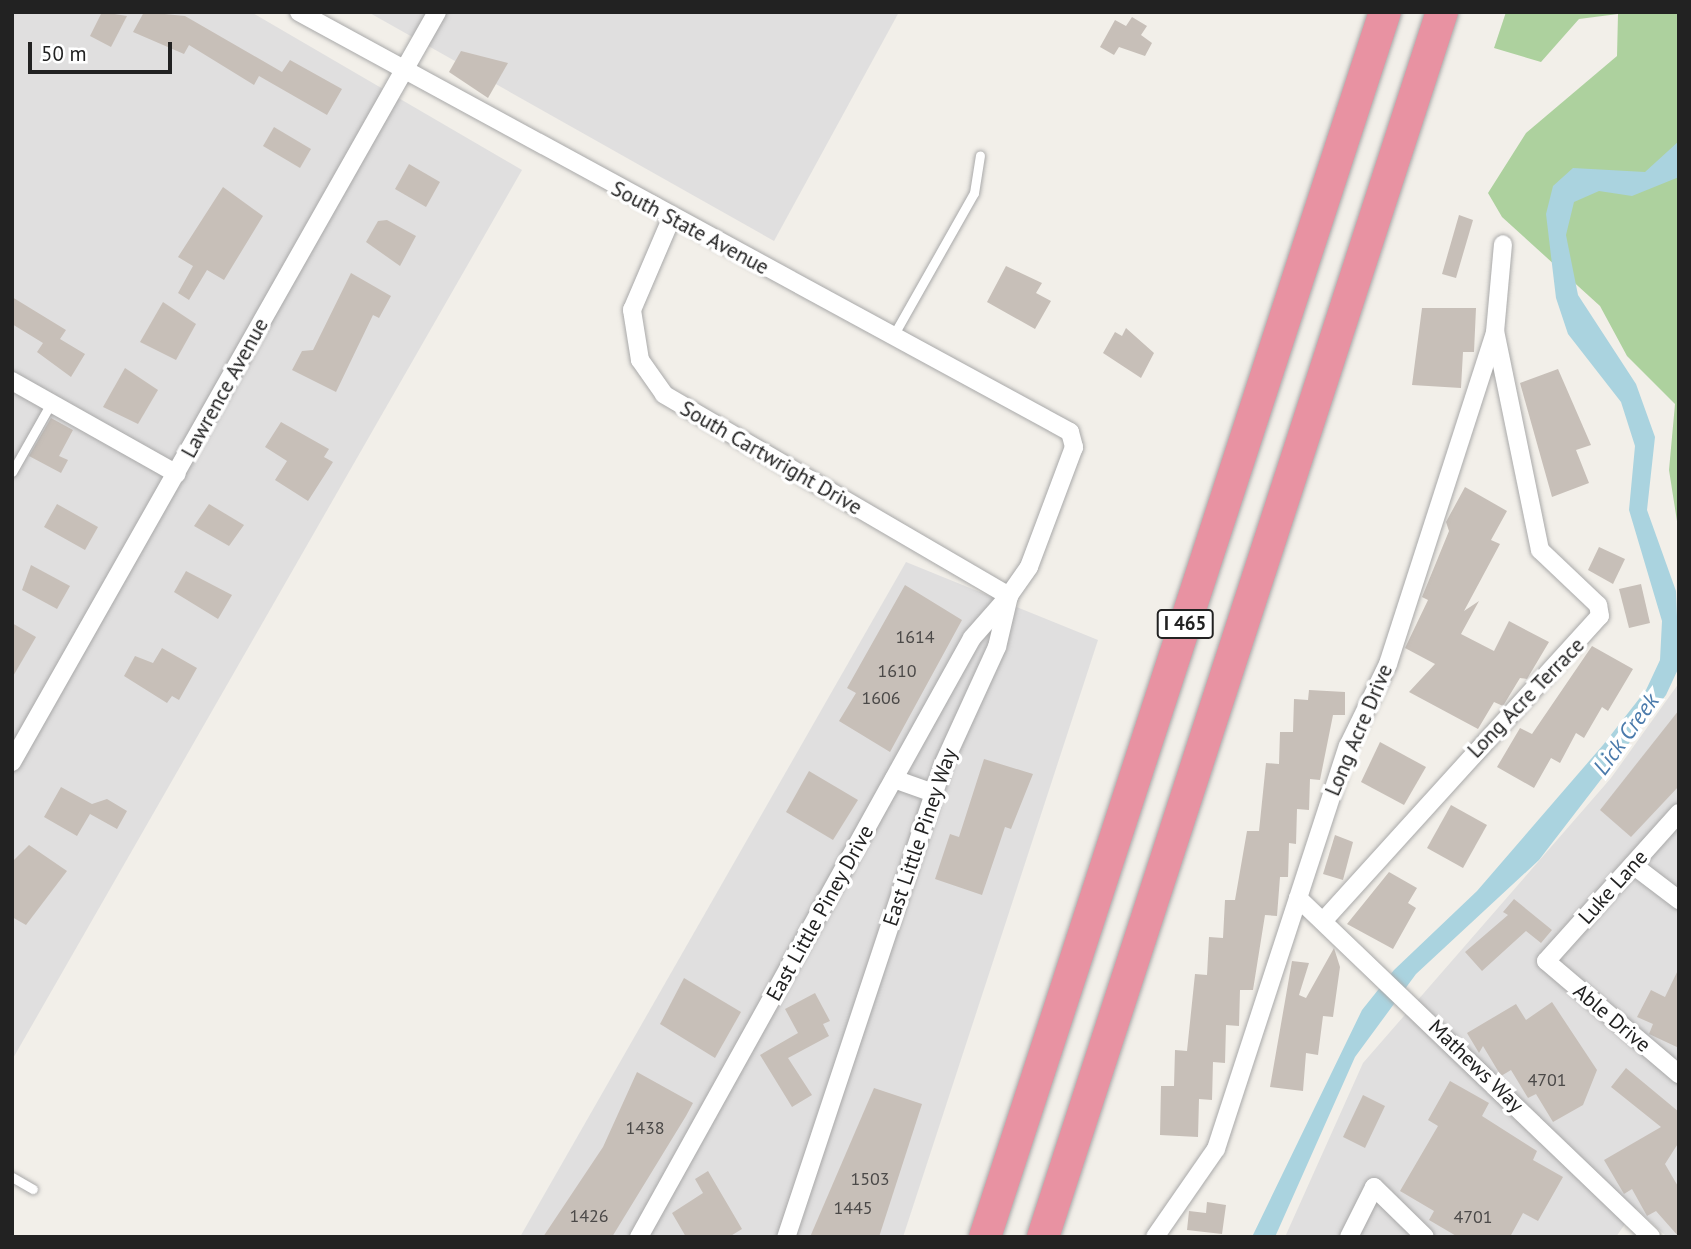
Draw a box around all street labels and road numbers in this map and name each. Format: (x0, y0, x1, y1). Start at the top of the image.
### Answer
street label: South State Avenue (607, 176, 773, 280)
street label: Lawrence Avenue (176, 313, 274, 463)
street label: South Cartwright Drive (676, 396, 866, 520)
road number: I 465 (1155, 608, 1215, 639)
street label: Long Acre Terrace (1462, 632, 1590, 764)
street label: Long Acre Drive (1320, 660, 1398, 800)
street label: East Little Piney Way (878, 744, 962, 930)
street label: East Little Piney Drive (761, 820, 879, 1006)
street label: Luke Lane (1573, 845, 1653, 929)
street label: Able Drive (1568, 978, 1656, 1058)
street label: Mathews Way (1423, 1014, 1529, 1118)

